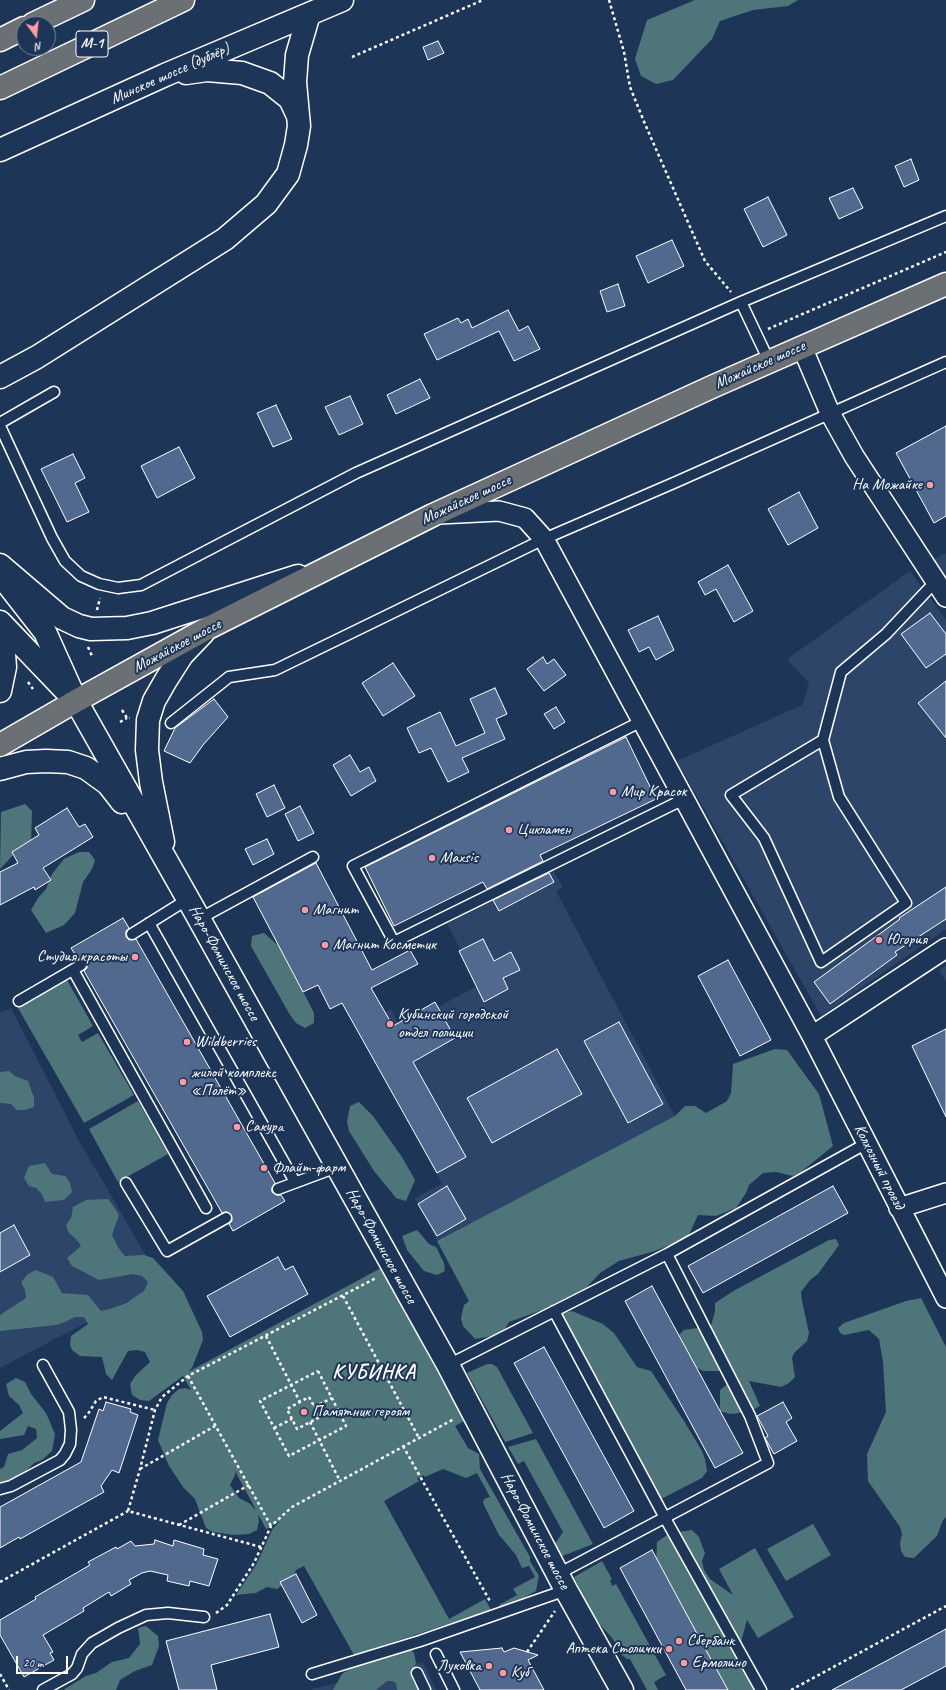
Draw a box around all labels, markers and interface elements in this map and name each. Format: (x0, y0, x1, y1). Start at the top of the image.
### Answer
north arrow (16, 16, 56, 56)
road number: М-1 (76, 31, 108, 57)
text: N (34, 39, 44, 54)
street label: Минское шоссе (дублёр) (108, 39, 232, 109)
street label: Можайское шоссе (712, 337, 808, 393)
street label: Можайское шоссе (418, 471, 514, 529)
place label: На Можайке (852, 475, 922, 495)
marker: На Можайке (925, 480, 935, 490)
street label: Можайское шоссе (130, 615, 224, 677)
place label: Мир Красок (621, 782, 686, 802)
marker: Мир Красок (608, 787, 618, 797)
place label: Цикламен (517, 820, 571, 840)
marker: Цикламен (504, 825, 514, 835)
place label: Maxsis (440, 848, 478, 868)
marker: Maxsis (427, 853, 437, 863)
place label: Магнит (313, 900, 358, 920)
street label: Наро-Фоминское шоссе (184, 902, 264, 1024)
marker: Магнит (300, 905, 310, 915)
place label: Югория (887, 930, 927, 950)
place label: Магнит Косметик (333, 935, 436, 955)
marker: Югория (874, 935, 884, 945)
marker: Магнит Косметик (320, 940, 330, 950)
place label: Студия красоты (37, 947, 127, 967)
marker: Студия красоты (130, 952, 140, 962)
place label: Кубинский городской отдел полиции (398, 1005, 508, 1043)
marker: Кубинский городской отдел полиции (385, 1019, 395, 1029)
place label: Wildberries (195, 1032, 256, 1052)
marker: Wildberries (182, 1037, 192, 1047)
place label: жилой комплекс «Полёт» (191, 1063, 276, 1101)
marker: жилой комплекс «Полёт» (178, 1077, 188, 1087)
place label: Сакура (245, 1117, 283, 1137)
street label: Колхозный проезд (849, 1121, 909, 1213)
marker: Сакура (232, 1122, 242, 1132)
place label: Флайт-фарм (272, 1158, 345, 1178)
marker: Флайт-фарм (259, 1163, 269, 1173)
street label: Наро-Фоминское шоссе (341, 1185, 421, 1307)
district label: КУБИНКА (330, 1361, 418, 1385)
place label: Памятник героям (312, 1402, 409, 1422)
marker: Памятник героям (299, 1407, 309, 1417)
street label: Наро-Фоминское шоссе (496, 1469, 574, 1593)
place label: Сбербанк (687, 1631, 734, 1651)
marker: Сбербанк (674, 1636, 684, 1646)
place label: Аптека Столички (566, 1639, 661, 1659)
marker: Аптека Столички (664, 1644, 674, 1654)
scale bar (18, 1648, 70, 1674)
place label: Ермолино (692, 1653, 746, 1673)
text: 20 m (23, 1655, 43, 1671)
place label: Луковка (437, 1656, 481, 1676)
marker: Ермолино (679, 1658, 689, 1668)
marker: Луковка (484, 1661, 494, 1671)
place label: Куб (511, 1663, 529, 1683)
marker: Куб (498, 1668, 508, 1678)

